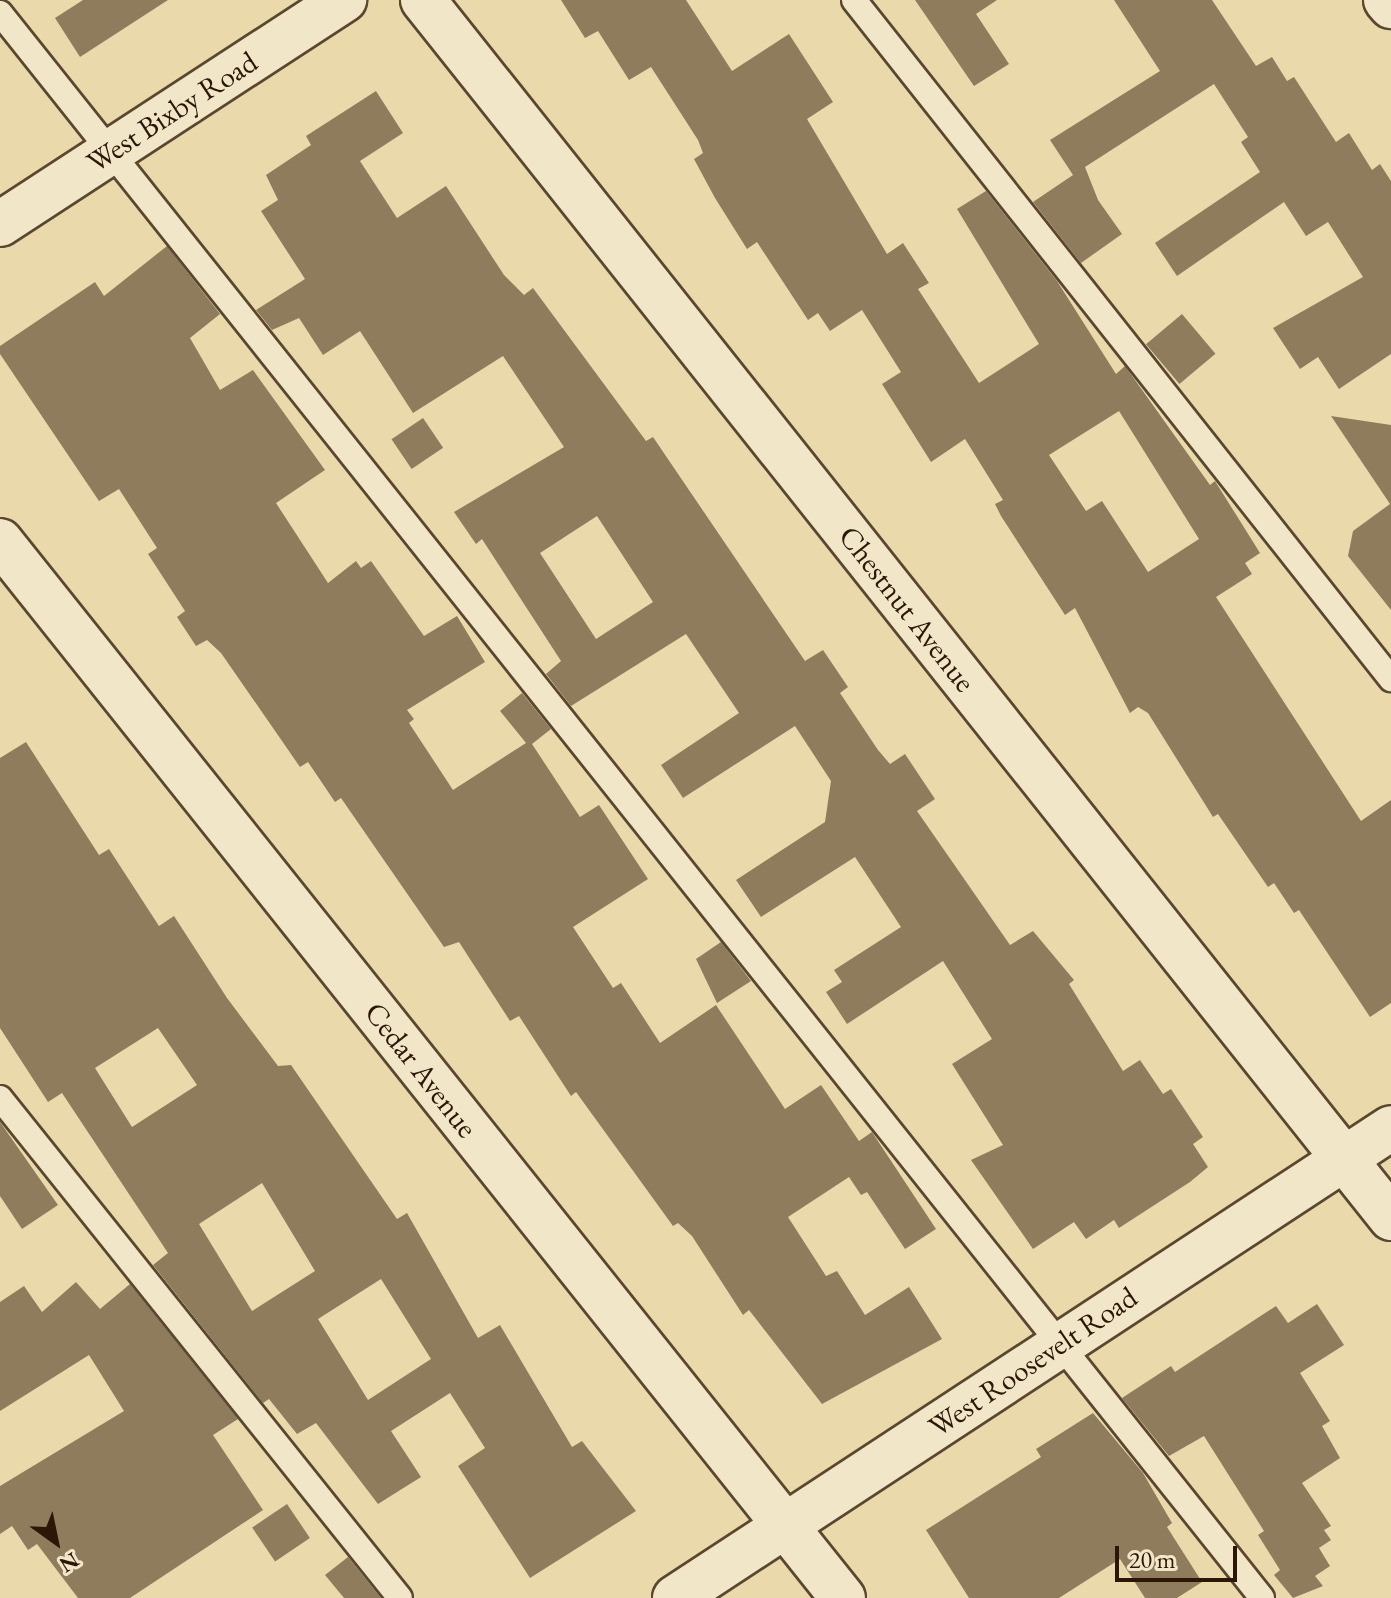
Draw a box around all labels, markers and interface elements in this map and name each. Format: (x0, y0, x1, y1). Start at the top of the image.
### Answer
street label: West Bixby Road (80, 44, 264, 180)
street label: Chestnut Avenue (831, 519, 983, 699)
street label: Cedar Avenue (357, 995, 485, 1145)
street label: West Roosevelt Road (922, 1279, 1144, 1445)
north arrow (16, 1502, 96, 1582)
scale bar (1119, 1530, 1241, 1580)
text: 20 m (1129, 1544, 1176, 1575)
text: N (54, 1546, 85, 1580)

